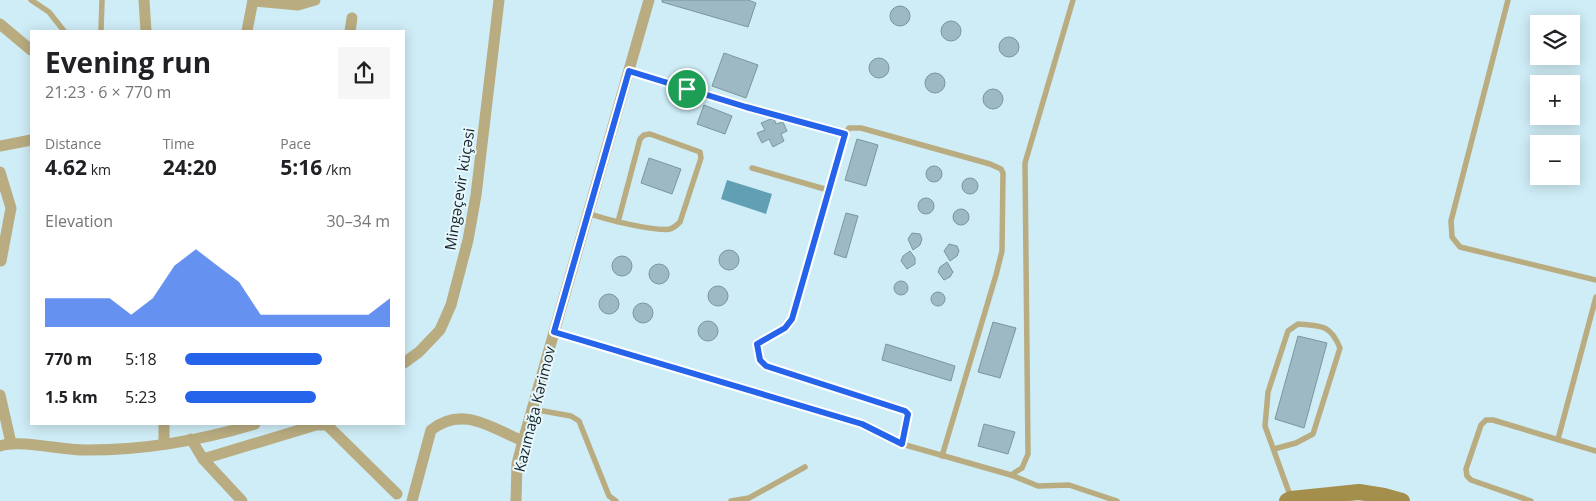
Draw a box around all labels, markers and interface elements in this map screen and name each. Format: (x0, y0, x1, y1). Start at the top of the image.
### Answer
map controls (1530, 15, 1580, 185)
button: layers (1530, 15, 1580, 65)
text: Evening run (45, 43, 211, 81)
button: share (338, 47, 390, 99)
pin (666, 68, 708, 110)
icon: arrive (673, 75, 701, 103)
button: + (1530, 75, 1580, 125)
text: 21:23 · 6 × 770 m (45, 81, 171, 103)
street label: Mingəçevir küçəsi (439, 126, 479, 252)
text: Distance (45, 134, 101, 153)
text: Time (163, 134, 195, 153)
text: Pace (280, 134, 311, 153)
button: − (1530, 135, 1580, 185)
text: 4.62 (45, 153, 87, 181)
text: 24:20 (163, 153, 217, 181)
text: 5:16 (280, 153, 322, 181)
text: km (87, 160, 111, 179)
text: /km (322, 160, 351, 179)
text: Elevation (45, 210, 113, 232)
text: 30–34 m (326, 210, 390, 232)
street label: Kazımağa Kərimov (509, 344, 559, 474)
text: 770 m (45, 348, 92, 370)
text: 5:18 (125, 348, 157, 370)
text: 1.5 km (45, 386, 98, 408)
text: 5:23 (125, 386, 157, 408)

